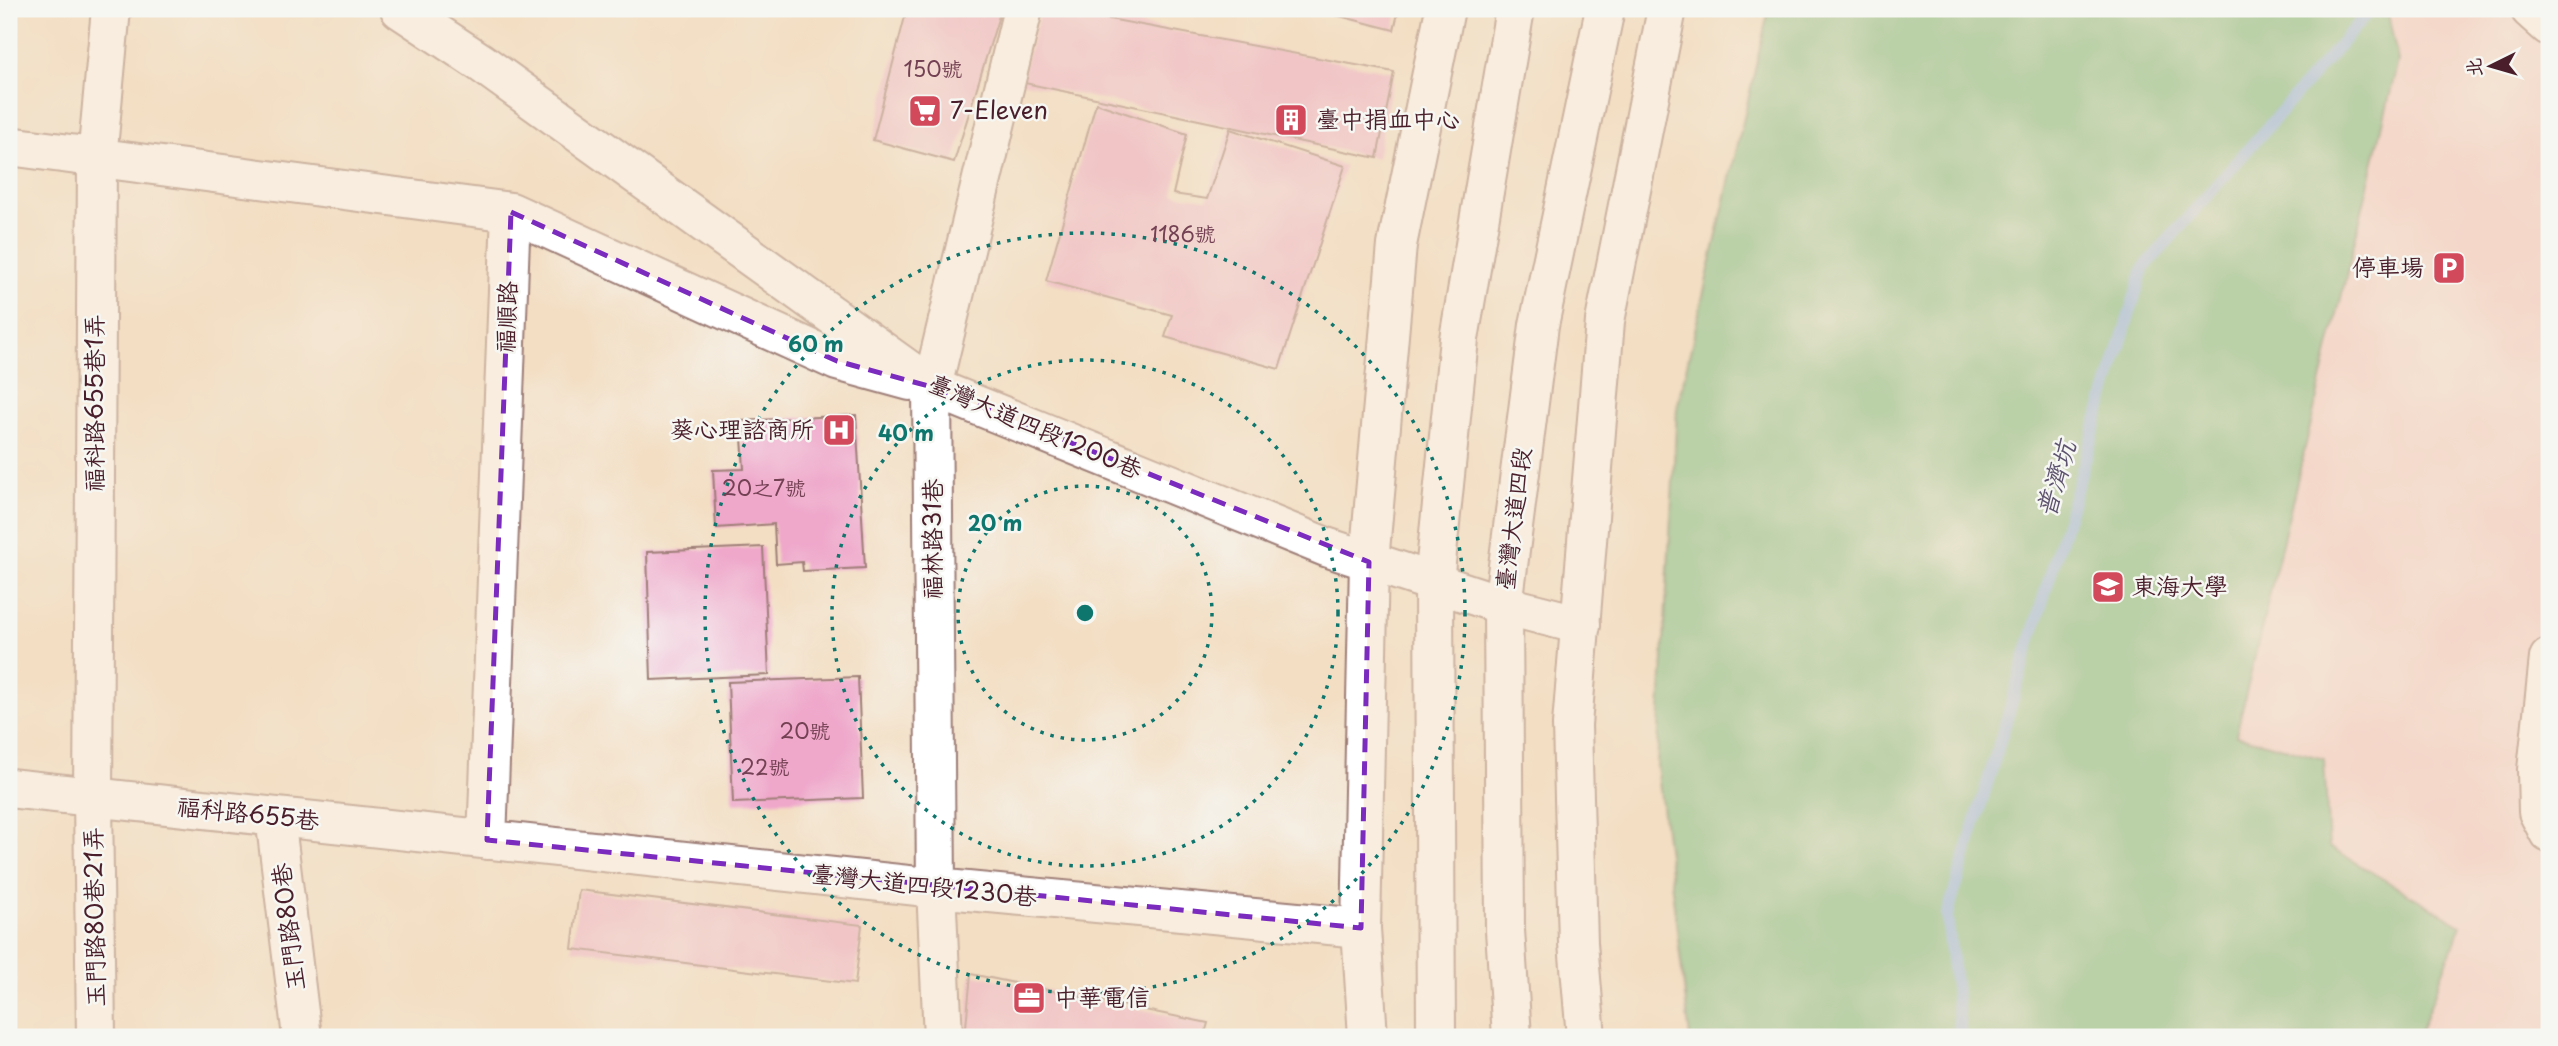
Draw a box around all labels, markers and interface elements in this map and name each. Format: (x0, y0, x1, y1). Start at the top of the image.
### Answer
north arrow (2456, 32, 2526, 102)
house number: 150號 (903, 52, 963, 84)
text: 北 (2458, 57, 2488, 78)
place label: 7-Eleven (950, 91, 1048, 127)
supermarket icon: 7-Eleven (906, 92, 944, 130)
place label: 臺中捐血中心 (1316, 100, 1460, 136)
building icon: 臺中捐血中心 (1272, 101, 1310, 139)
house number: 1186號 (1150, 217, 1216, 249)
place label: 停車場 (2352, 248, 2424, 284)
parking icon: 停車場 (2430, 249, 2468, 287)
street label: 福順路 (486, 280, 524, 354)
street label: 福科路655巷1弄 (75, 314, 111, 492)
text: 60 m (788, 327, 844, 359)
street label: 臺灣大道四段1200巷 (923, 364, 1148, 487)
place label: 葵心理諮商所 (670, 410, 814, 446)
hospital icon: 葵心理諮商所 (820, 411, 858, 449)
text: 40 m (878, 416, 934, 448)
water label: 普濟坑 (2025, 433, 2085, 522)
street label: 臺灣大道四段 (1485, 445, 1539, 592)
house number: 20之7號 (722, 471, 806, 503)
street label: 福林路31巷 (913, 478, 949, 600)
text: 20 m (968, 506, 1022, 538)
place label: 東海大學 (2132, 567, 2228, 603)
school or university icon: 東海大學 (2089, 568, 2127, 606)
centre of rings (1073, 601, 1097, 625)
house number: 20號 (779, 714, 831, 746)
house number: 22號 (740, 750, 790, 782)
street label: 福科路655巷 (175, 787, 321, 837)
street label: 玉門路80巷21弄 (73, 827, 113, 1007)
street label: 臺灣大道四段1230巷 (809, 854, 1039, 914)
street label: 玉門路80巷 (261, 861, 313, 993)
place label: 中華電信 (1054, 978, 1150, 1014)
office icon: 中華電信 (1010, 979, 1048, 1017)

